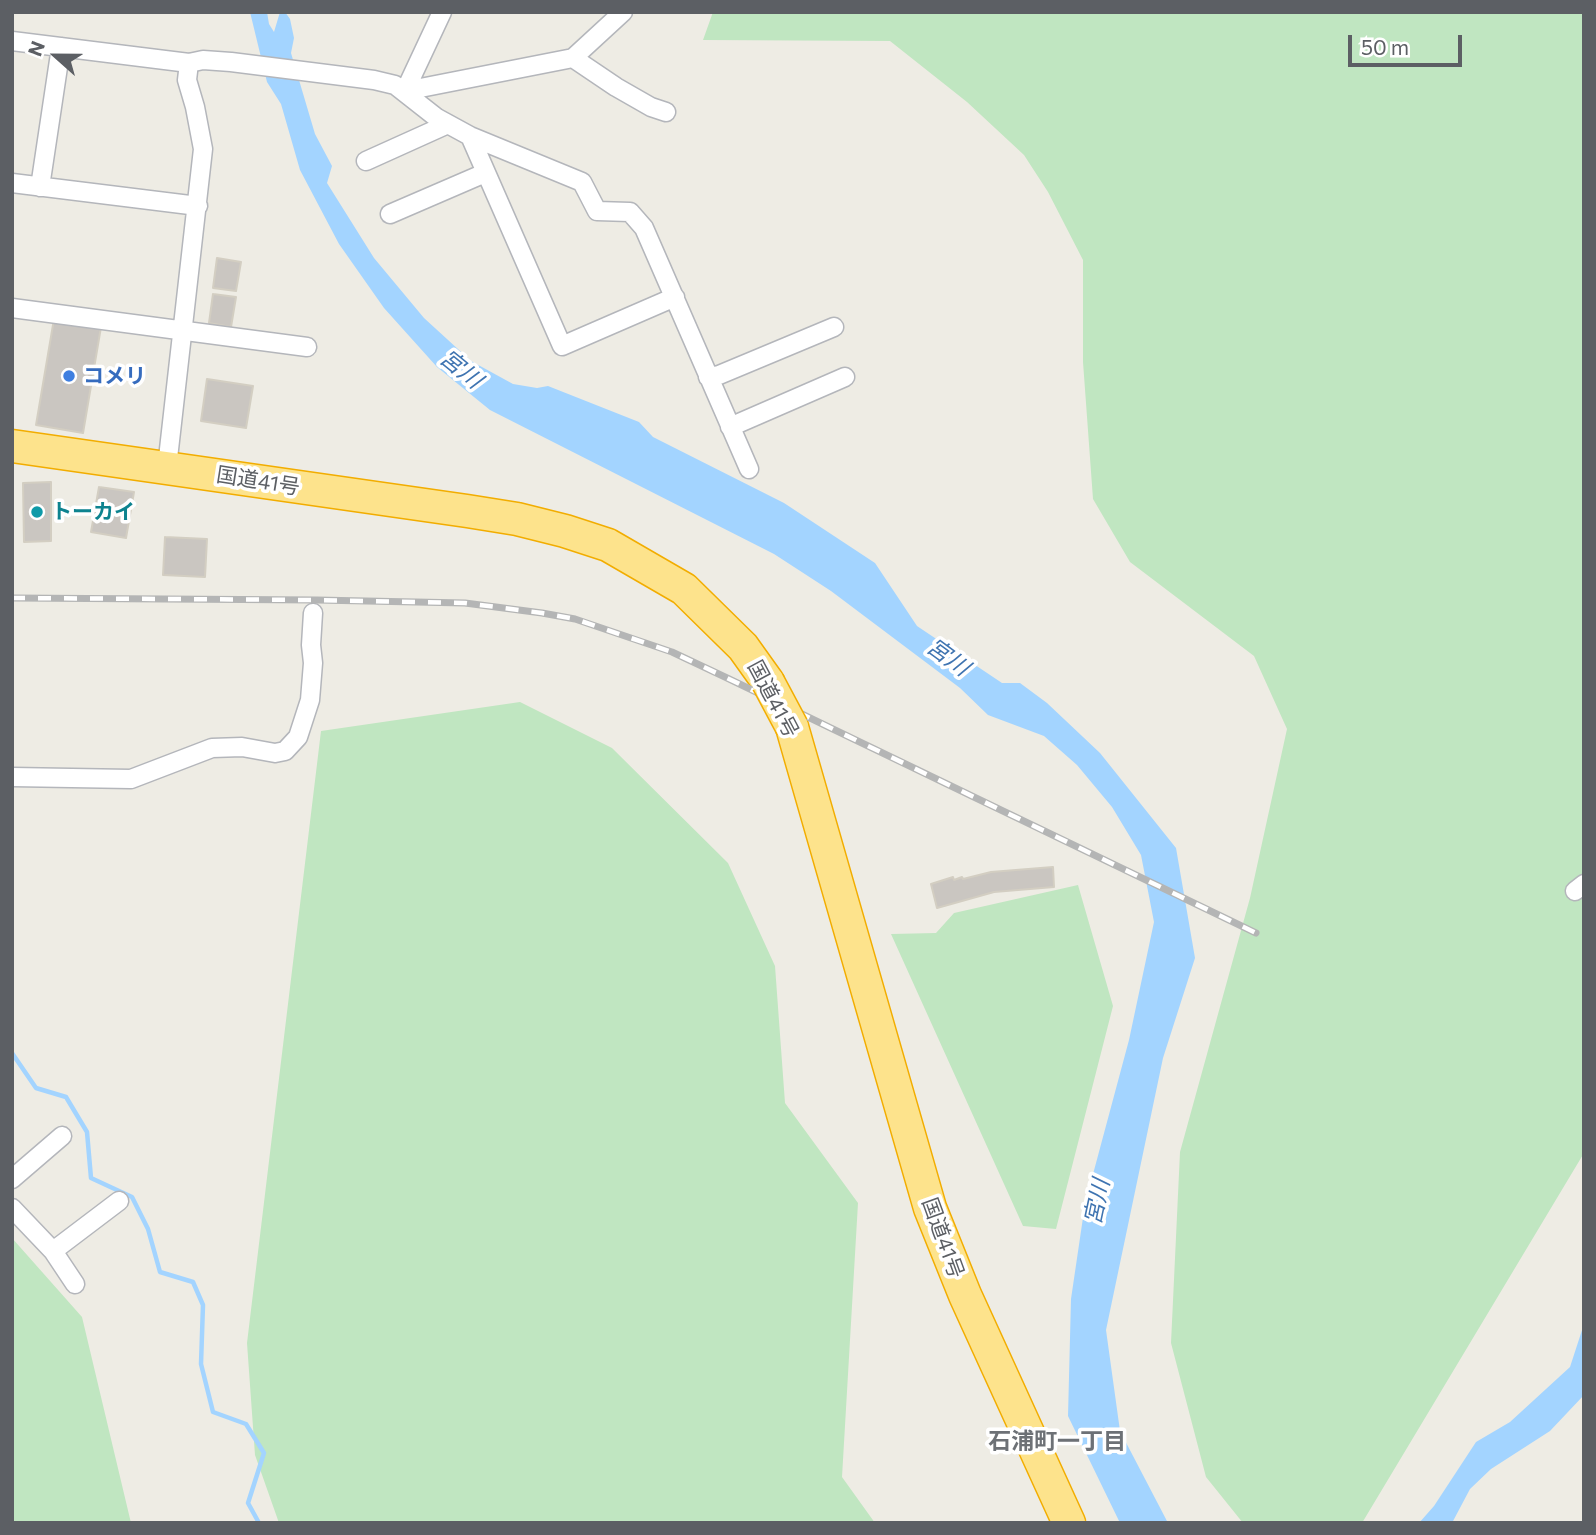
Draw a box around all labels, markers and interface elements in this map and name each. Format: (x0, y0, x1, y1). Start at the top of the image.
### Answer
north arrow (21, 21, 91, 91)
scale bar (1351, 21, 1465, 65)
text: 50 m (1361, 34, 1409, 59)
text: N (23, 38, 49, 59)
water label: 宮川 (434, 344, 488, 394)
place label: コメリ (83, 363, 146, 389)
marker: コメリ (61, 368, 77, 384)
street label: 国道41号 (215, 462, 301, 500)
place label: トーカイ (51, 499, 135, 525)
marker: トーカイ (29, 504, 45, 520)
water label: 宮川 (921, 632, 975, 682)
street label: 国道41号 (742, 656, 804, 742)
water label: 宮川 (1079, 1177, 1115, 1227)
street label: 国道41号 (917, 1194, 969, 1282)
district label: 石浦町一丁目 (988, 1427, 1126, 1455)

